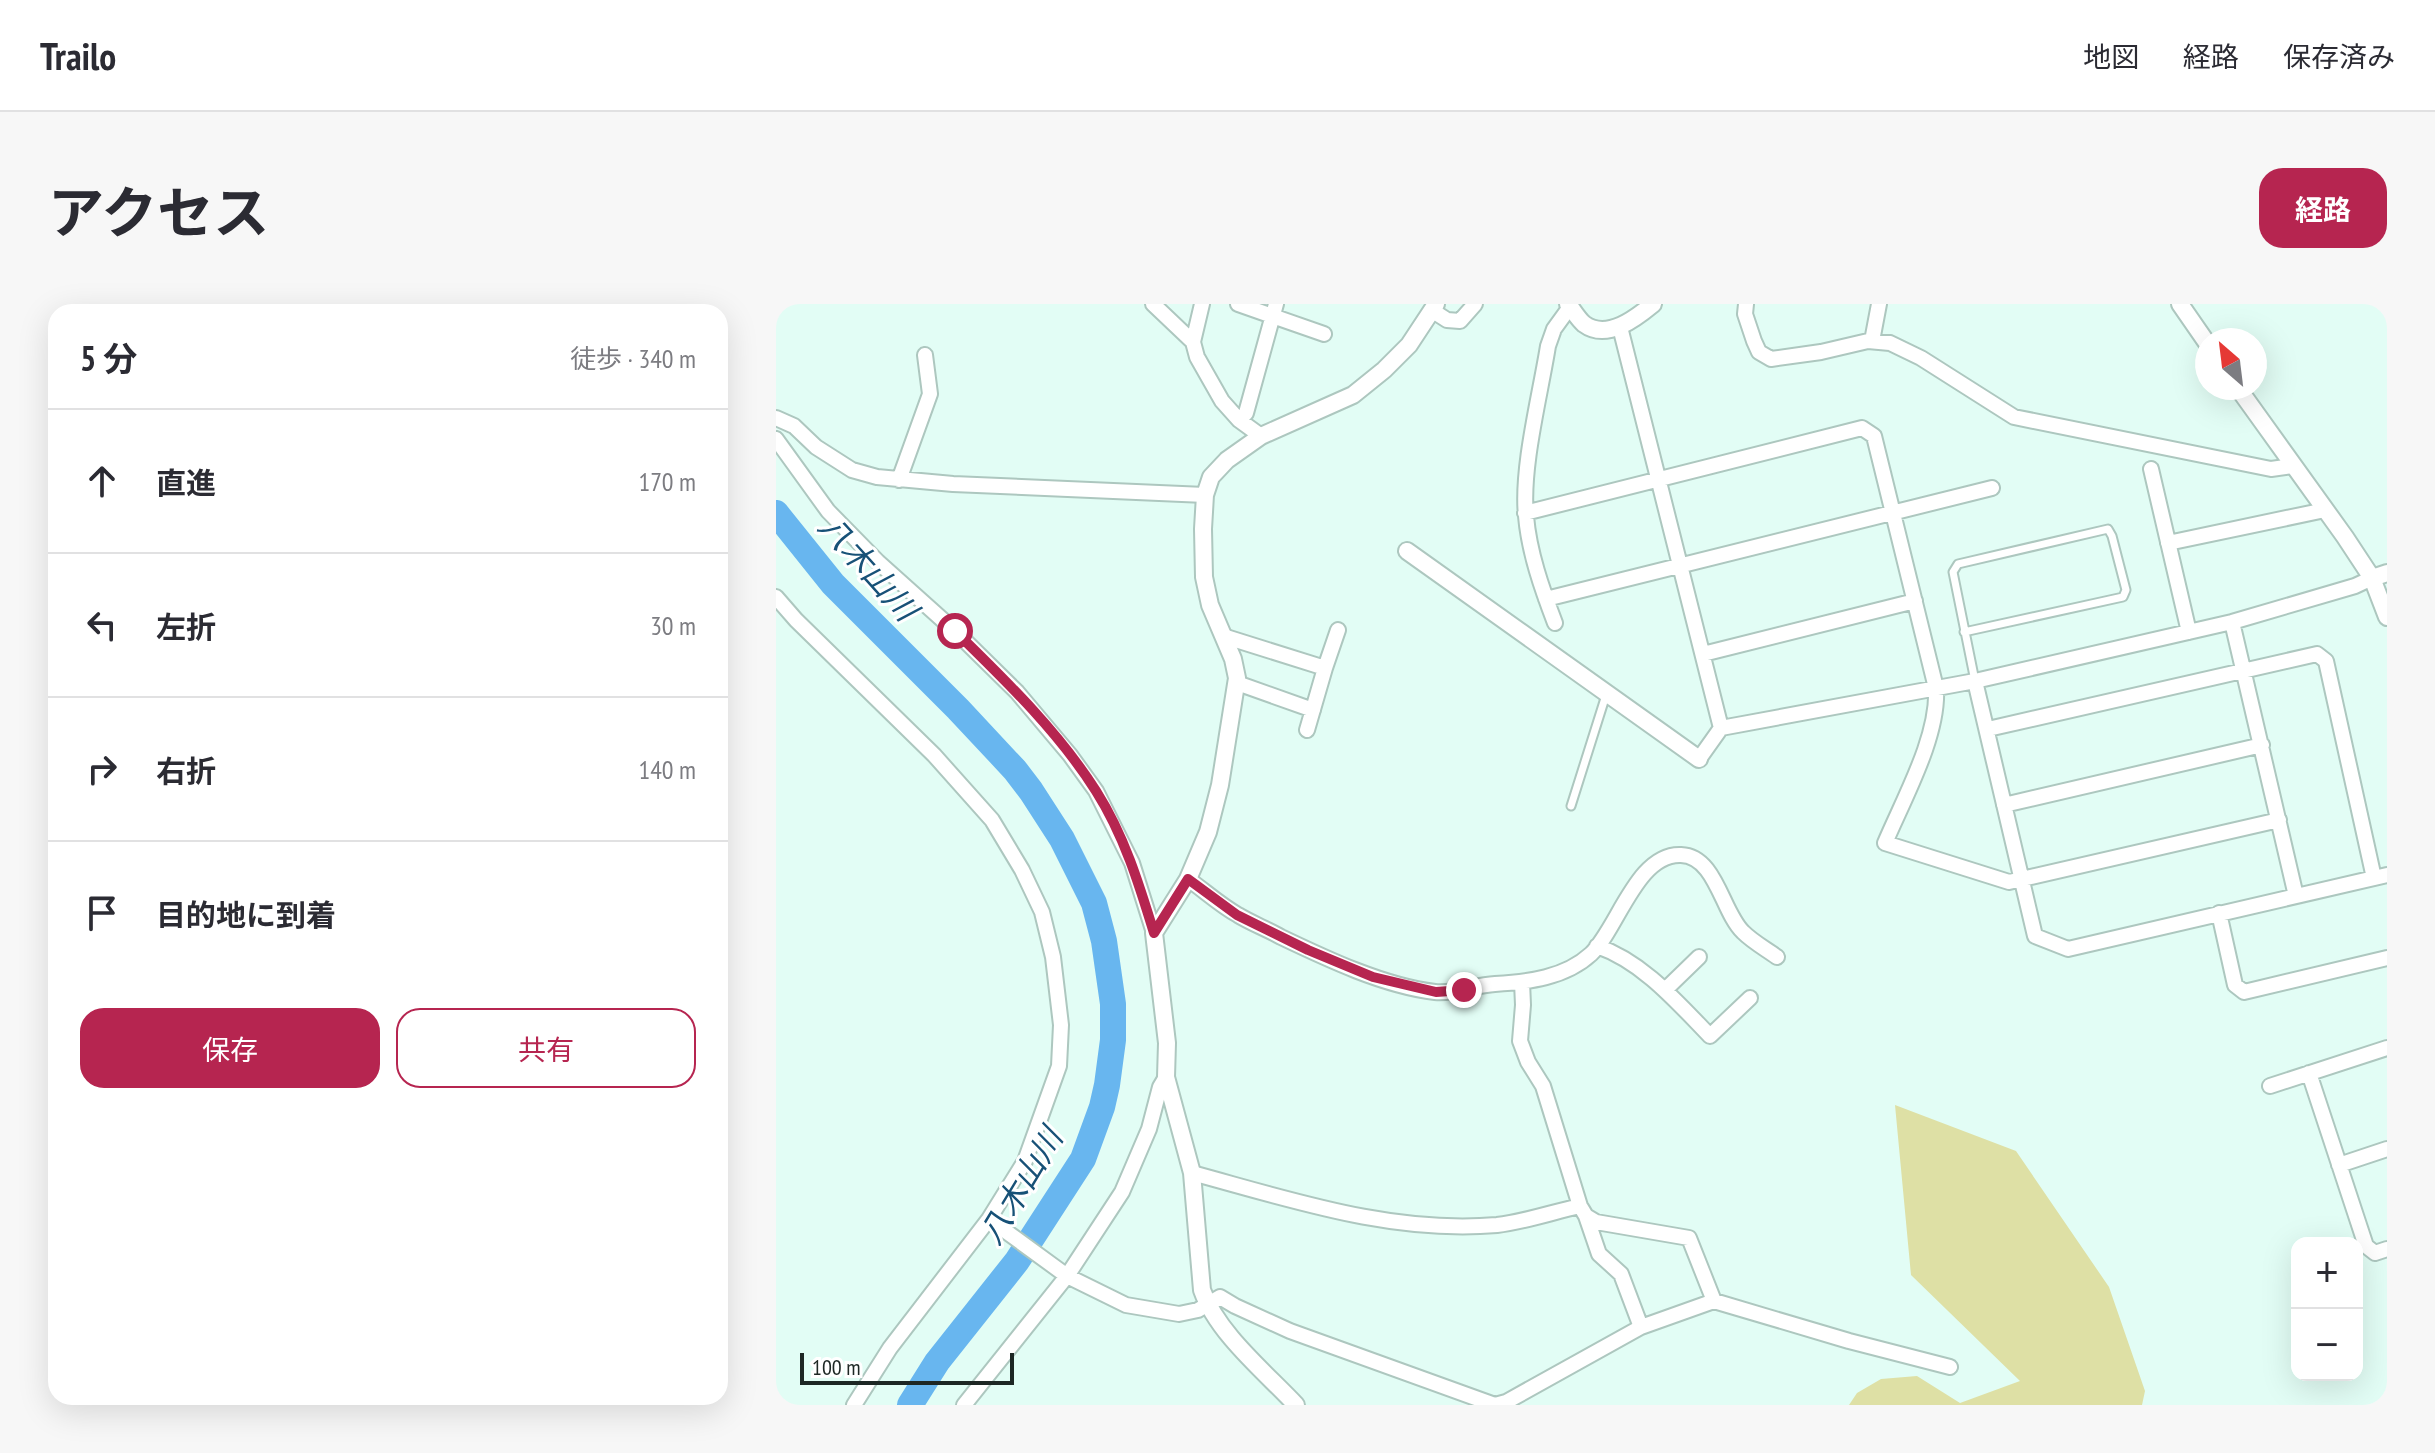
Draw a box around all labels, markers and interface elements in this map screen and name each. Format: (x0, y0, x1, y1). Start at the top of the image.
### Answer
text: Trailo (40, 31, 116, 80)
text: 地図 (2083, 38, 2139, 75)
text: 経路 (2183, 38, 2239, 75)
text: 保存済み (2283, 38, 2395, 75)
button: 経路 (2259, 168, 2387, 248)
text: アクセス (48, 176, 269, 248)
north arrow (2195, 328, 2267, 400)
text: 5 分 (80, 336, 137, 380)
text: 徒歩 · 340 m (570, 342, 696, 375)
icon: ahead (80, 459, 124, 503)
text: 直進 (156, 463, 216, 502)
text: 170 m (638, 465, 696, 498)
water label: 八木山川 (810, 506, 929, 631)
icon: left (80, 603, 124, 647)
text: 左折 (156, 607, 216, 646)
text: 30 m (650, 609, 696, 642)
route start (937, 613, 973, 649)
icon: right (80, 747, 124, 791)
text: 右折 (156, 751, 216, 790)
text: 140 m (638, 753, 696, 786)
icon: arrive (80, 891, 124, 935)
text: 目的地に到着 (156, 895, 336, 934)
route end (1446, 972, 1482, 1008)
button: 保存 (80, 1008, 380, 1088)
button: 共有 (396, 1008, 696, 1088)
water label: 八木山川 (969, 1117, 1073, 1251)
map controls (2291, 1237, 2363, 1381)
button: + (2291, 1237, 2363, 1309)
button: − (2291, 1309, 2363, 1381)
scale bar (800, 1349, 1014, 1385)
text: 100 m (812, 1353, 861, 1381)

